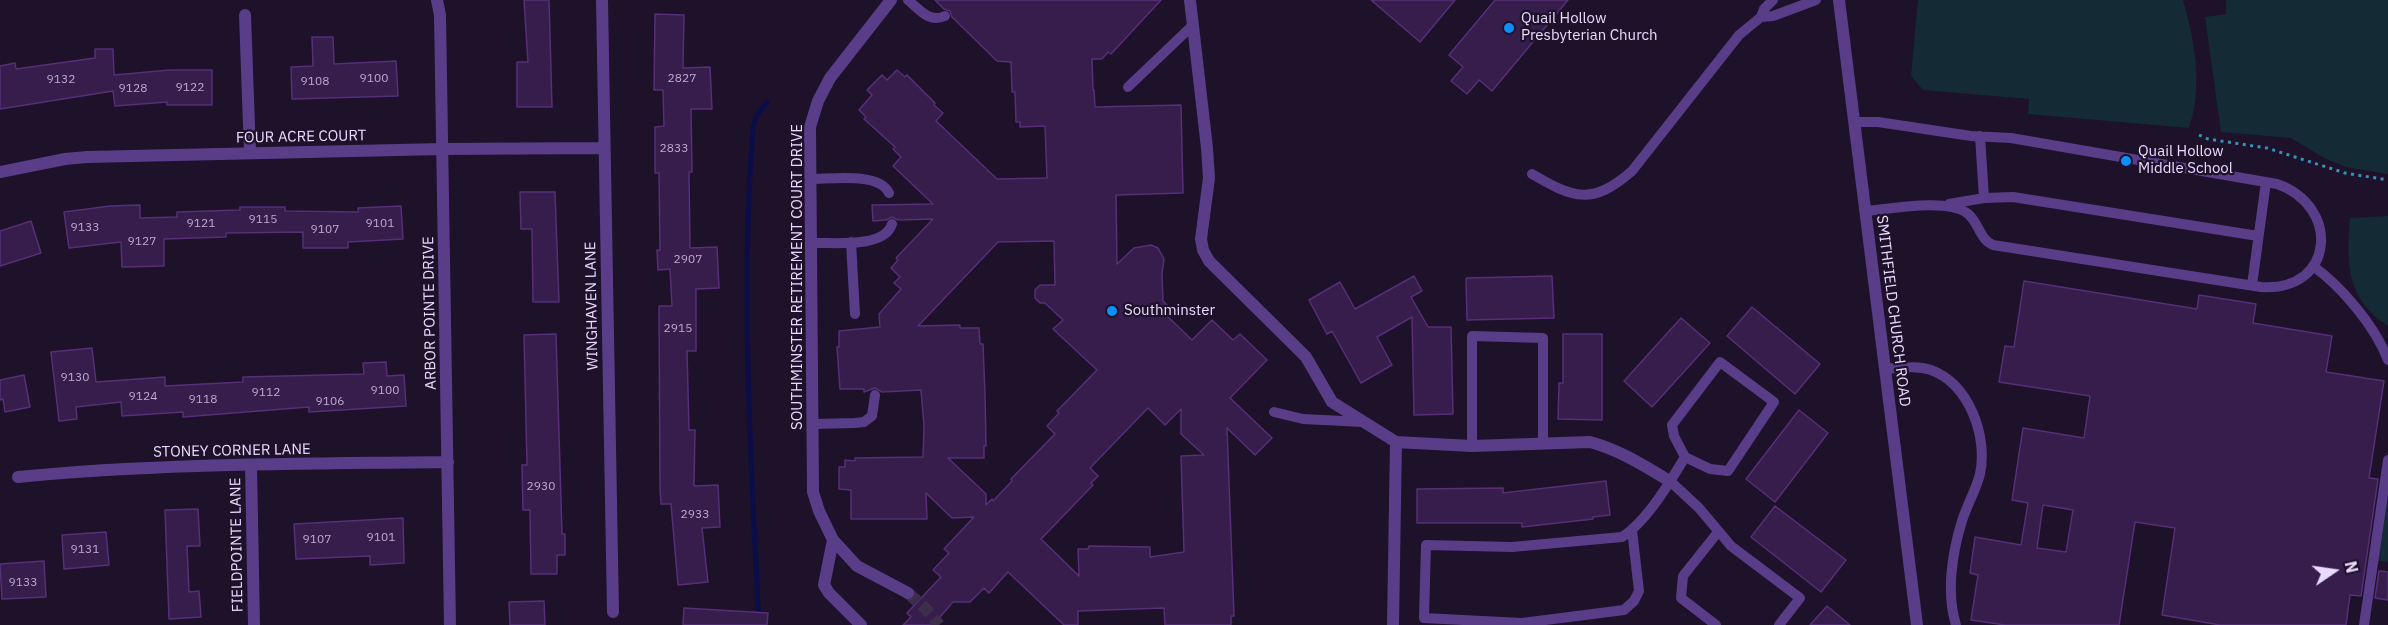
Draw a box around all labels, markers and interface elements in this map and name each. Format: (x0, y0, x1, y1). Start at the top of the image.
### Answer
place label: Quail Hollow Presbyterian Church (1521, 10, 1658, 45)
marker: Quail Hollow Presbyterian Church (1502, 21, 1516, 35)
house number: 9100 (360, 72, 388, 86)
house number: 2827 (668, 72, 696, 86)
house number: 9132 (47, 73, 75, 87)
house number: 9108 (301, 75, 329, 89)
house number: 9122 (176, 81, 204, 95)
house number: 9128 (119, 82, 147, 96)
street label: SOUTHMINSTER RETIREMENT COURT DRIVE (789, 124, 807, 430)
street label: FOUR ACRE COURT (236, 127, 366, 147)
house number: 2833 (660, 142, 688, 156)
place label: Quail Hollow Middle School (2138, 143, 2233, 178)
marker: Quail Hollow Middle School (2119, 154, 2133, 168)
house number: 9115 (249, 213, 277, 227)
street label: SMITHFIELD CHURCH ROAD (1872, 214, 1914, 408)
house number: 9121 (187, 217, 215, 231)
house number: 9101 (366, 217, 394, 231)
house number: 9133 (71, 221, 99, 235)
house number: 9107 (311, 223, 339, 237)
house number: 9127 (128, 235, 156, 249)
street label: ARBOR POINTE DRIVE (420, 236, 440, 390)
street label: WINGHAVEN LANE (582, 241, 602, 371)
house number: 2907 (674, 253, 702, 267)
place label: Southminster (1124, 302, 1215, 320)
marker: Southminster (1105, 304, 1119, 318)
house number: 2915 (664, 322, 692, 336)
house number: 9130 (61, 371, 89, 385)
house number: 9100 (371, 384, 399, 398)
house number: 9112 (252, 386, 280, 400)
house number: 9124 (129, 390, 157, 404)
house number: 9118 (189, 393, 217, 407)
house number: 9106 (316, 395, 344, 409)
street label: STONEY CORNER LANE (153, 441, 311, 461)
street label: FIELDPOINTE LANE (227, 478, 247, 612)
house number: 2930 (527, 480, 555, 494)
house number: 2933 (681, 508, 709, 522)
house number: 9101 (367, 531, 395, 545)
house number: 9107 (303, 533, 331, 547)
north arrow (2304, 541, 2364, 601)
house number: 9131 (71, 543, 99, 557)
text: N (2340, 559, 2363, 575)
house number: 9133 (9, 576, 37, 590)

